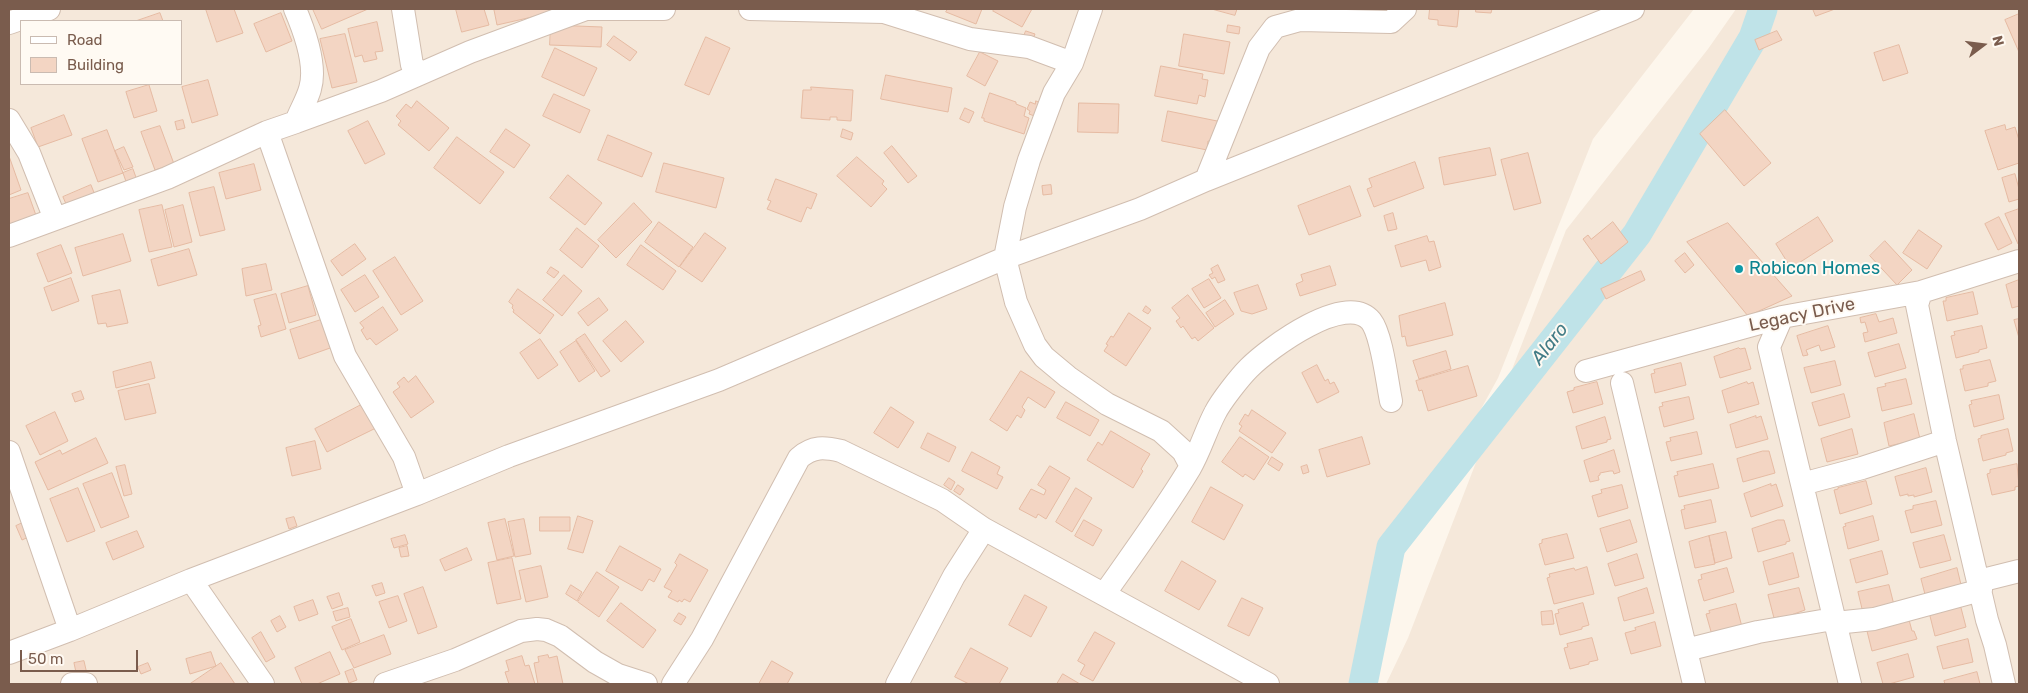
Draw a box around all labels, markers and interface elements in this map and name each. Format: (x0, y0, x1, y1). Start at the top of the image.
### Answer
legend (20, 20, 182, 85)
north arrow (1958, 20, 2008, 70)
text: Road (67, 31, 103, 49)
text: N (1988, 34, 2007, 48)
text: Building (67, 56, 124, 74)
place label: Robicon Homes (1749, 258, 1880, 280)
marker: Robicon Homes (1733, 263, 1745, 275)
street label: Legacy Drive (1747, 293, 1857, 337)
water label: Alaro (1527, 319, 1573, 369)
scale bar (22, 640, 140, 672)
text: 50 m (28, 650, 63, 668)

